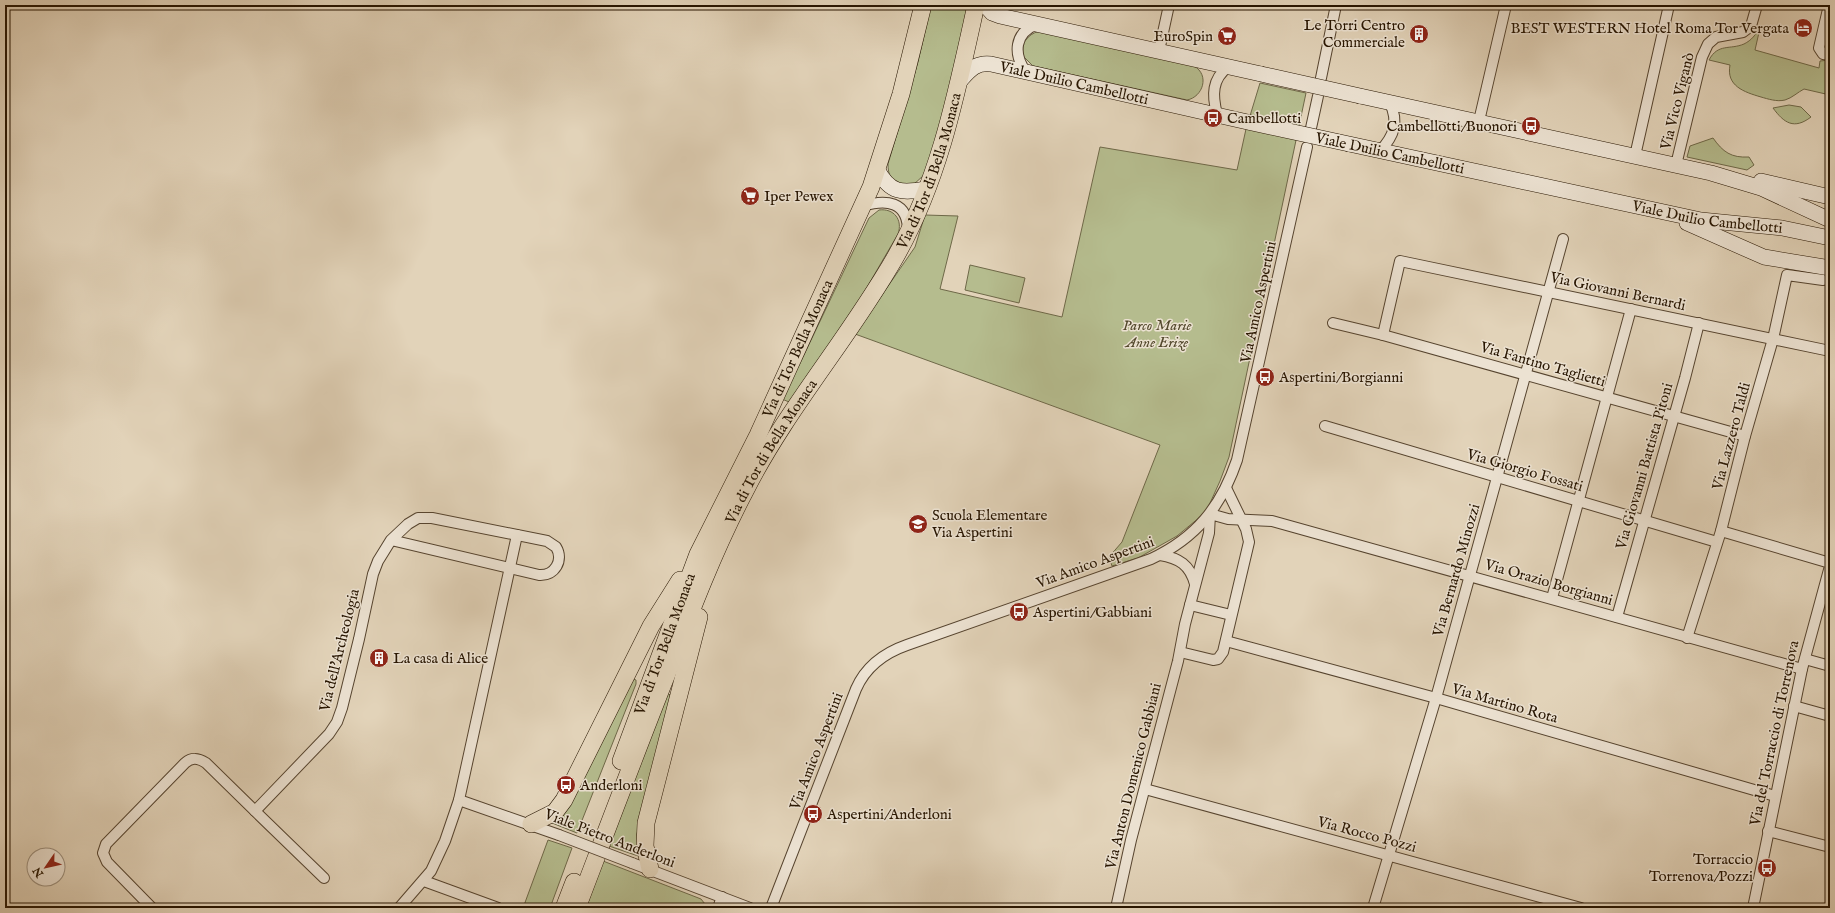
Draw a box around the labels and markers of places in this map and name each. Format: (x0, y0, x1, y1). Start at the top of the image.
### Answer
place label: Le Torri Centro Commerciale (1304, 16, 1405, 52)
hotel icon: BEST WESTERN Hotel Roma Tor Vergata (1792, 17, 1814, 39)
place label: BEST WESTERN Hotel Roma Tor Vergata (1511, 19, 1790, 38)
building icon: Le Torri Centro Commerciale (1408, 23, 1430, 45)
supermarket icon: EuroSpin (1216, 25, 1238, 47)
place label: EuroSpin (1153, 27, 1213, 46)
bus stop icon: Cambellotti (1202, 107, 1224, 129)
place label: Cambellotti (1227, 109, 1301, 128)
bus stop icon: Cambellotti/Buonori (1520, 115, 1542, 137)
place label: Cambellotti/Buonori (1386, 117, 1517, 136)
supermarket icon: Iper Pewex (739, 185, 761, 207)
place label: Iper Pewex (764, 187, 834, 206)
bus stop icon: Aspertini/Borgianni (1254, 366, 1276, 388)
place label: Aspertini/Borgianni (1278, 368, 1403, 387)
place label: Scuola Elementare Via Aspertini (931, 506, 1048, 542)
school or university icon: Scuola Elementare Via Aspertini (907, 513, 929, 535)
bus stop icon: Aspertini/Gabbiani (1008, 601, 1030, 623)
place label: Aspertini/Gabbiani (1032, 603, 1152, 622)
building icon: La casa di Alice (368, 647, 390, 669)
place label: La casa di Alice (393, 649, 488, 668)
bus stop icon: Anderloni (555, 774, 577, 796)
place label: Anderloni (579, 776, 643, 795)
bus stop icon: Aspertini/Anderloni (802, 803, 824, 825)
place label: Aspertini/Anderloni (826, 805, 952, 824)
place label: Torraccio Torrenova/Pozzi (1649, 850, 1753, 886)
bus stop icon: Torraccio Torrenova/Pozzi (1756, 857, 1778, 879)

